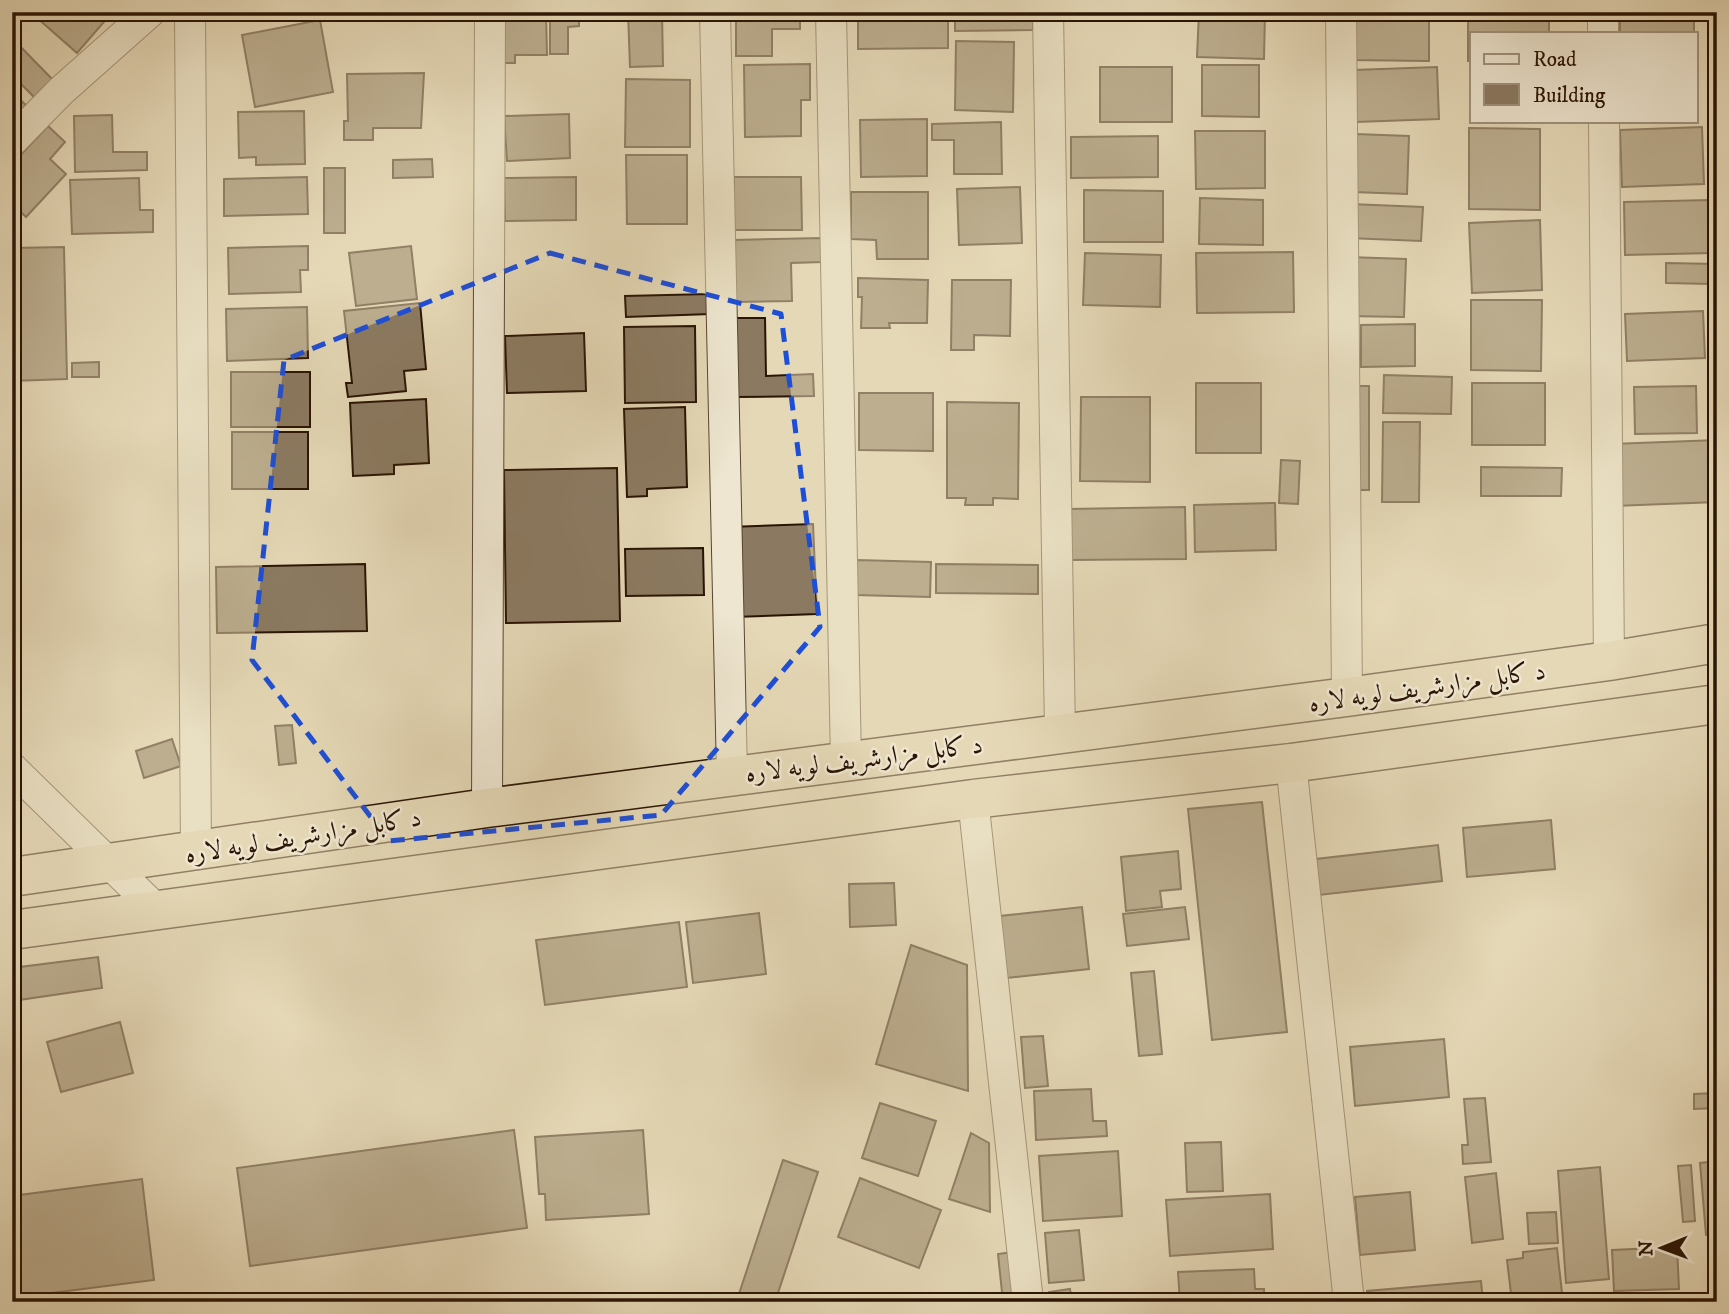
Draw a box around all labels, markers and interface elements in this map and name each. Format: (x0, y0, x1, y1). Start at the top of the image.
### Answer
legend (1470, 32, 1698, 122)
text: Road (1533, 47, 1577, 73)
text: Building (1533, 83, 1606, 109)
street label: د کابل مزارشریف لویه لاره (1307, 655, 1548, 720)
street label: د کابل مزارشریف لویه لاره (744, 729, 985, 790)
street label: د کابل مزارشریف لویه لاره (183, 802, 424, 871)
north arrow (1628, 1212, 1698, 1282)
text: N (1635, 1240, 1658, 1256)

